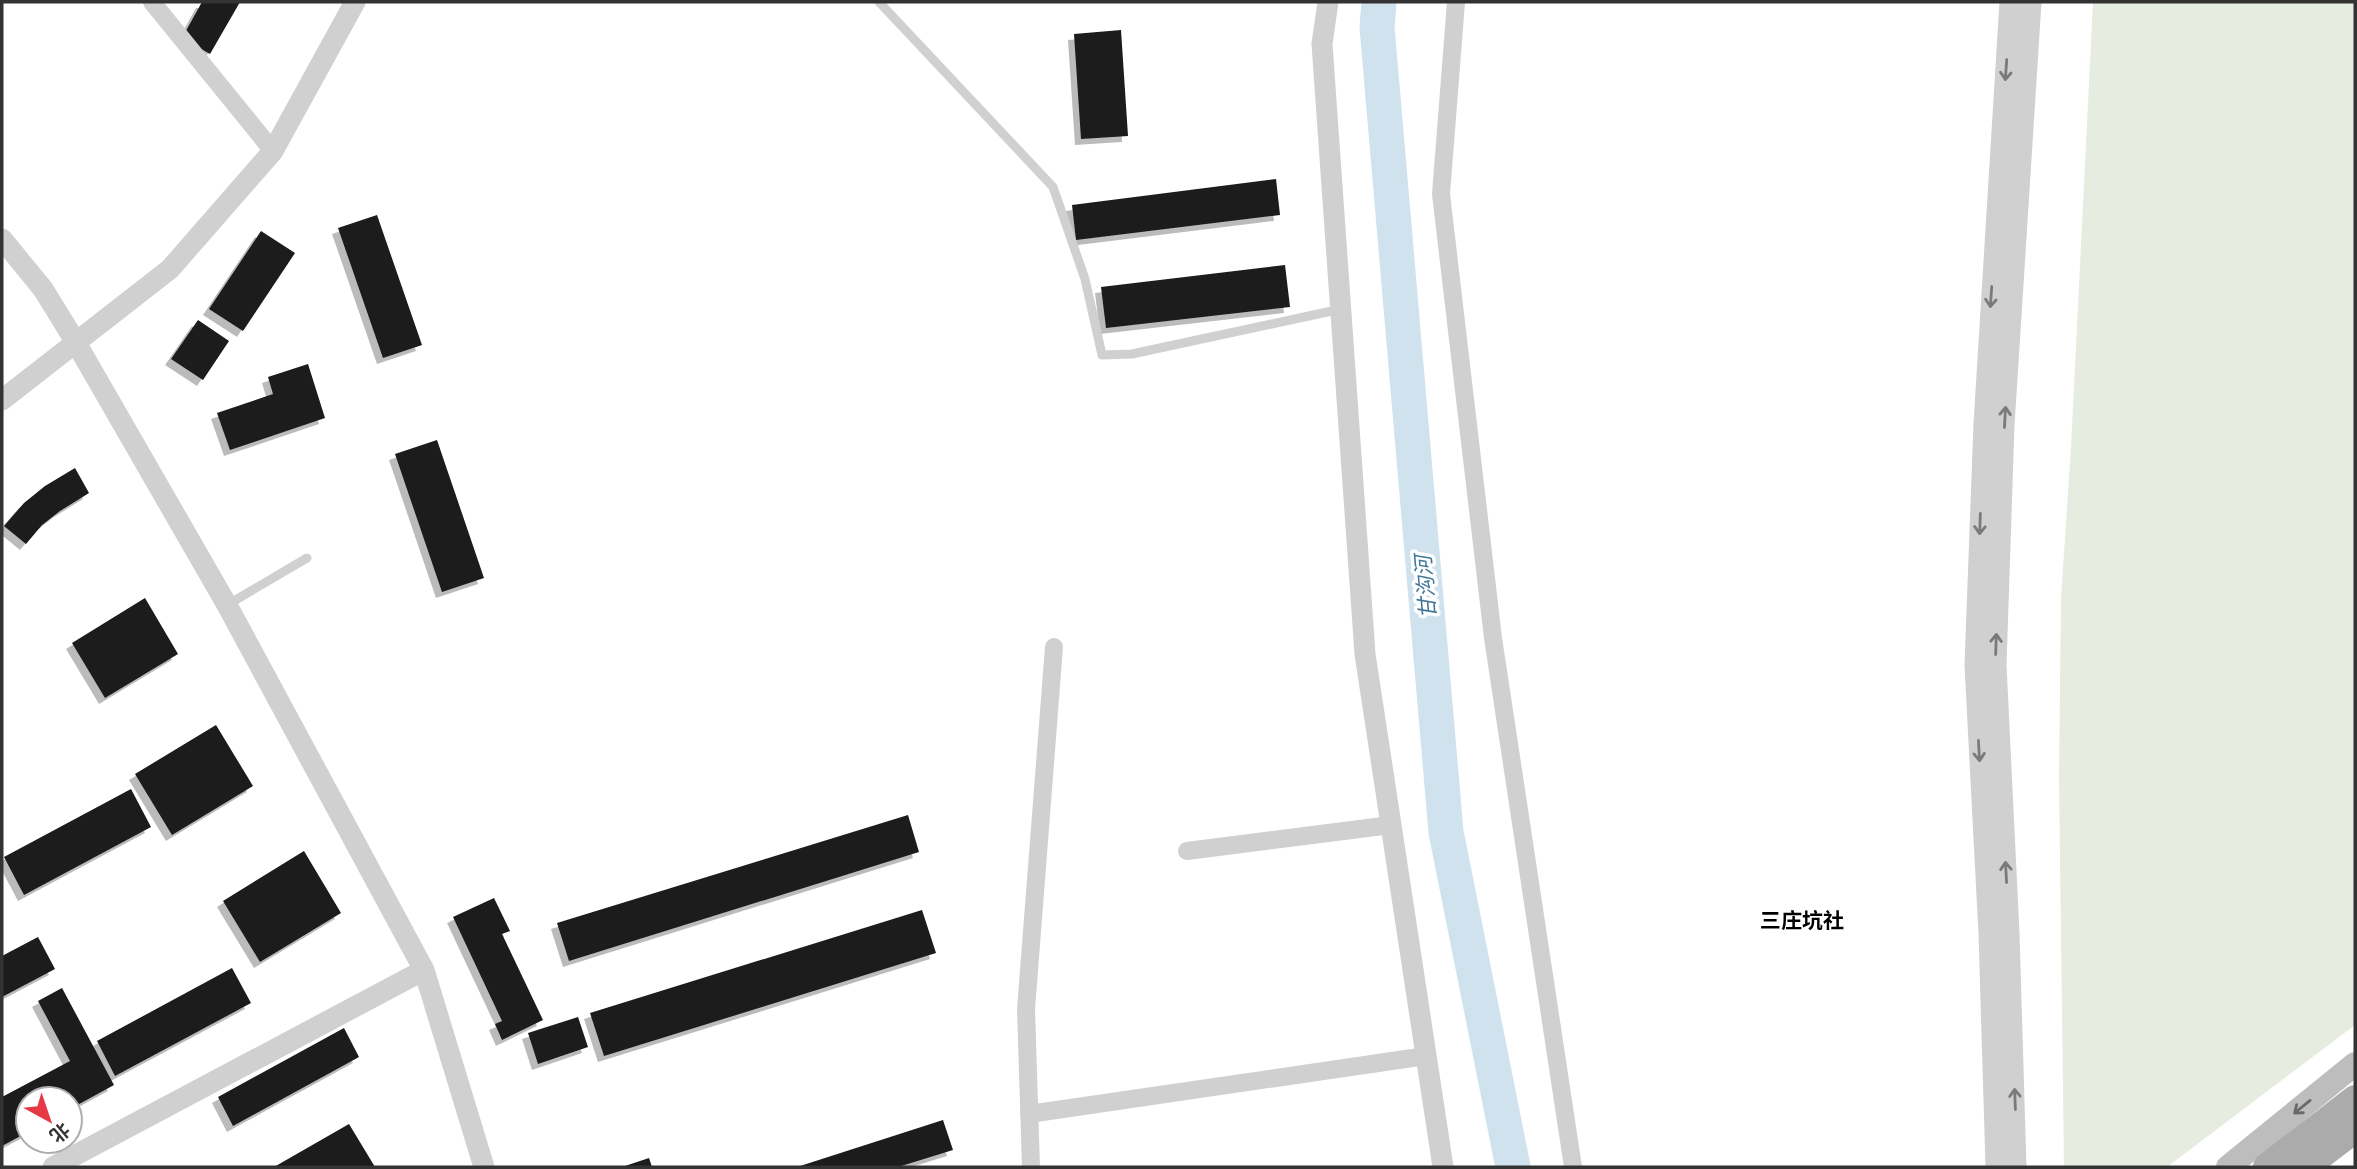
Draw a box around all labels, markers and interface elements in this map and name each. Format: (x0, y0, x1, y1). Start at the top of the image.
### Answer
one-way arrow (1999, 58, 2012, 81)
one-way arrow (1985, 285, 1998, 308)
one-way arrow (1998, 406, 2011, 429)
one-way arrow (1973, 512, 1987, 535)
water label: 甘沟河 (1409, 551, 1441, 620)
one-way arrow (1990, 633, 2003, 656)
one-way arrow (1973, 740, 1986, 763)
one-way arrow (1999, 861, 2012, 883)
district label: 三庄坑社 (1760, 907, 1844, 933)
north arrow (14, 1085, 84, 1155)
one-way arrow (2008, 1088, 2021, 1111)
one-way arrow (2294, 1099, 2312, 1115)
text: 北 (45, 1118, 75, 1148)

